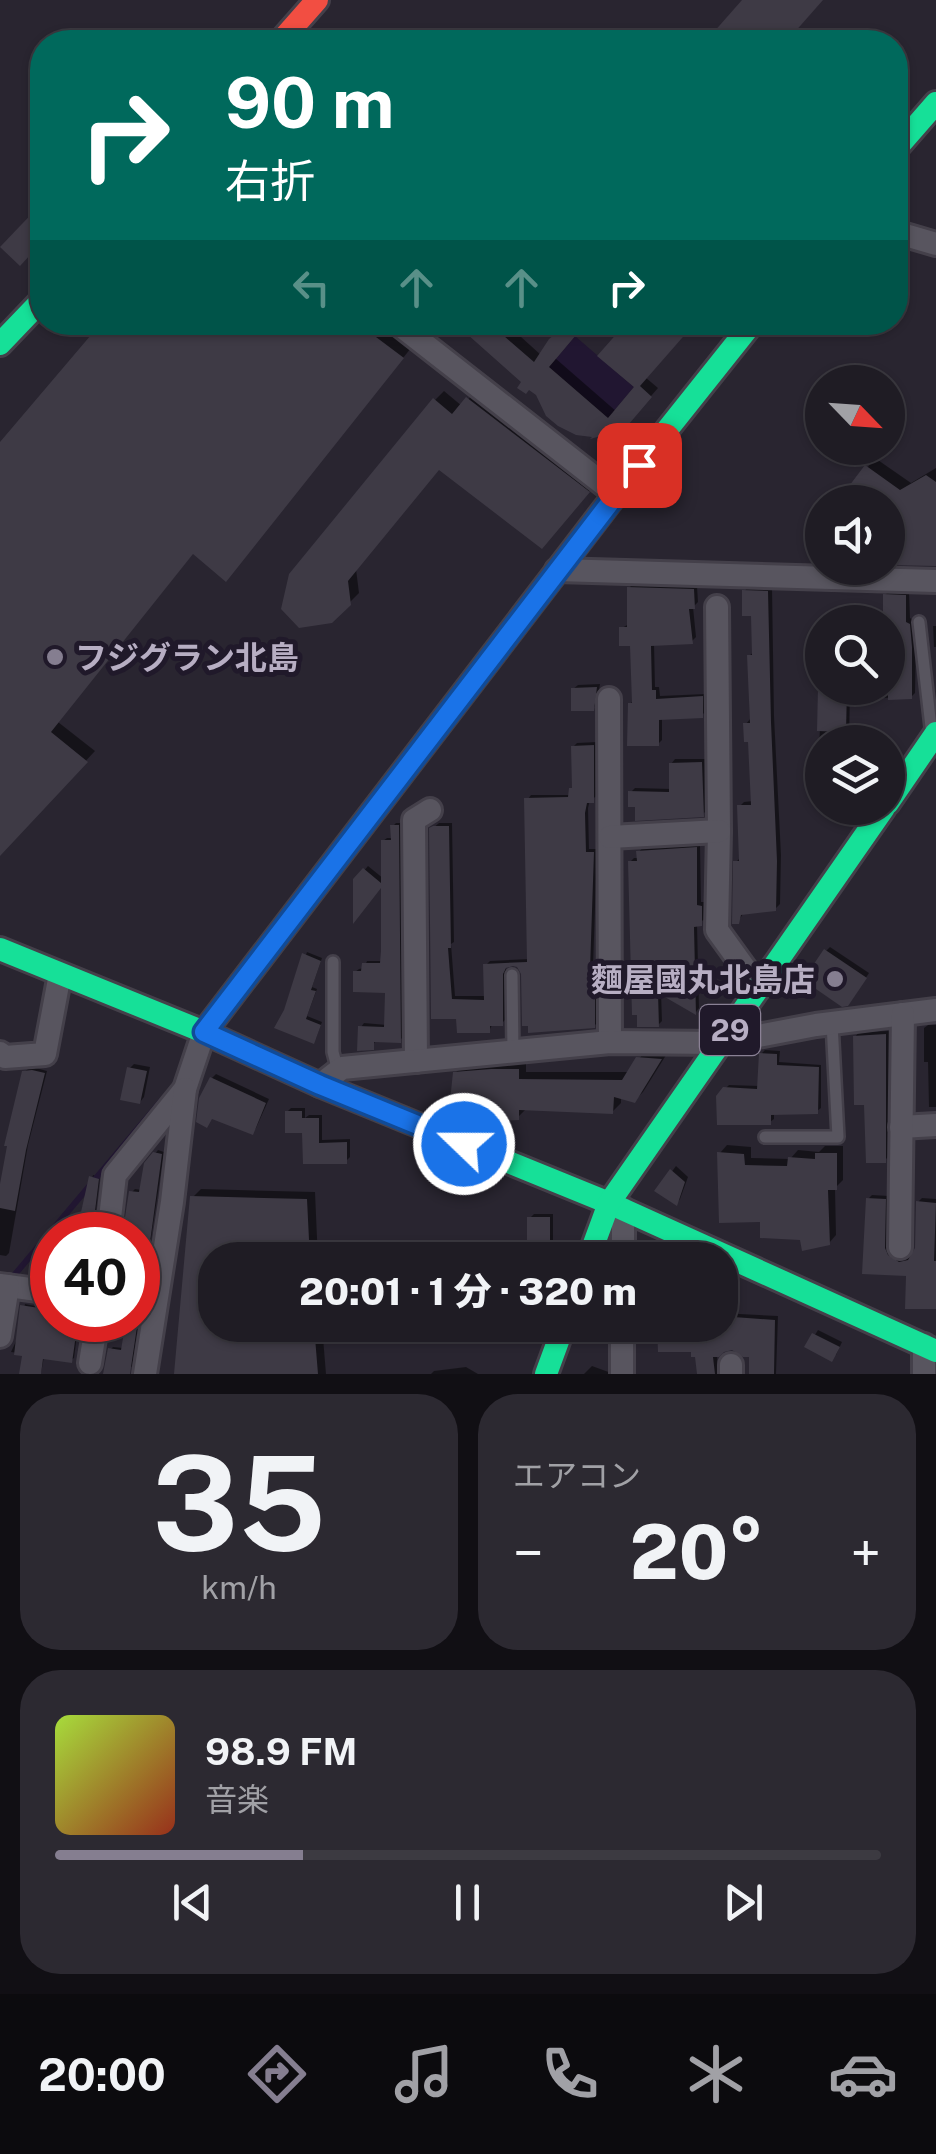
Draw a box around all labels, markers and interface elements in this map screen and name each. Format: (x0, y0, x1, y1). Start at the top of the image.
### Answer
text: 90 m (225, 61, 395, 144)
icon: right (60, 70, 190, 200)
text: 右折 (225, 154, 315, 207)
icon: left (284, 260, 339, 315)
icon: ahead (389, 260, 444, 315)
icon: ahead (494, 260, 549, 315)
icon: right (599, 260, 654, 315)
north arrow (805, 365, 905, 465)
map controls (805, 365, 905, 825)
pin (597, 423, 682, 508)
icon: arrive (612, 438, 667, 493)
button: sound (805, 485, 905, 585)
button: search (805, 605, 905, 705)
place label: フジグラン北島 (75, 639, 299, 676)
marker: フジグラン北島 (44, 646, 66, 668)
button: layers (805, 725, 905, 825)
place label: 麵屋國丸北島店 (591, 961, 815, 998)
marker: 麵屋國丸北島店 (824, 968, 846, 990)
road number: 29 (700, 1005, 760, 1055)
position arrow (412, 1092, 516, 1196)
speed limit sign: 40 (30, 1212, 160, 1342)
text: 20:01 · 1 分 · 320 m (299, 1269, 637, 1314)
text: 35 (152, 1428, 326, 1580)
text: エアコン (513, 1457, 641, 1494)
text: 20° (630, 1508, 764, 1596)
text: − (513, 1521, 544, 1585)
text: + (850, 1521, 881, 1585)
text: km/h (201, 1569, 277, 1606)
text: 98.9 FM (205, 1729, 357, 1774)
text: 音楽 (205, 1781, 269, 1818)
icon: previous (165, 1875, 220, 1930)
icon: pause (440, 1875, 495, 1930)
icon: next (716, 1875, 771, 1930)
icon: directions (242, 2039, 312, 2109)
icon: music (389, 2039, 459, 2109)
icon: phone (535, 2039, 605, 2109)
icon: climate (681, 2039, 751, 2109)
icon: car (828, 2039, 898, 2109)
text: 20:00 (38, 2048, 166, 2101)

